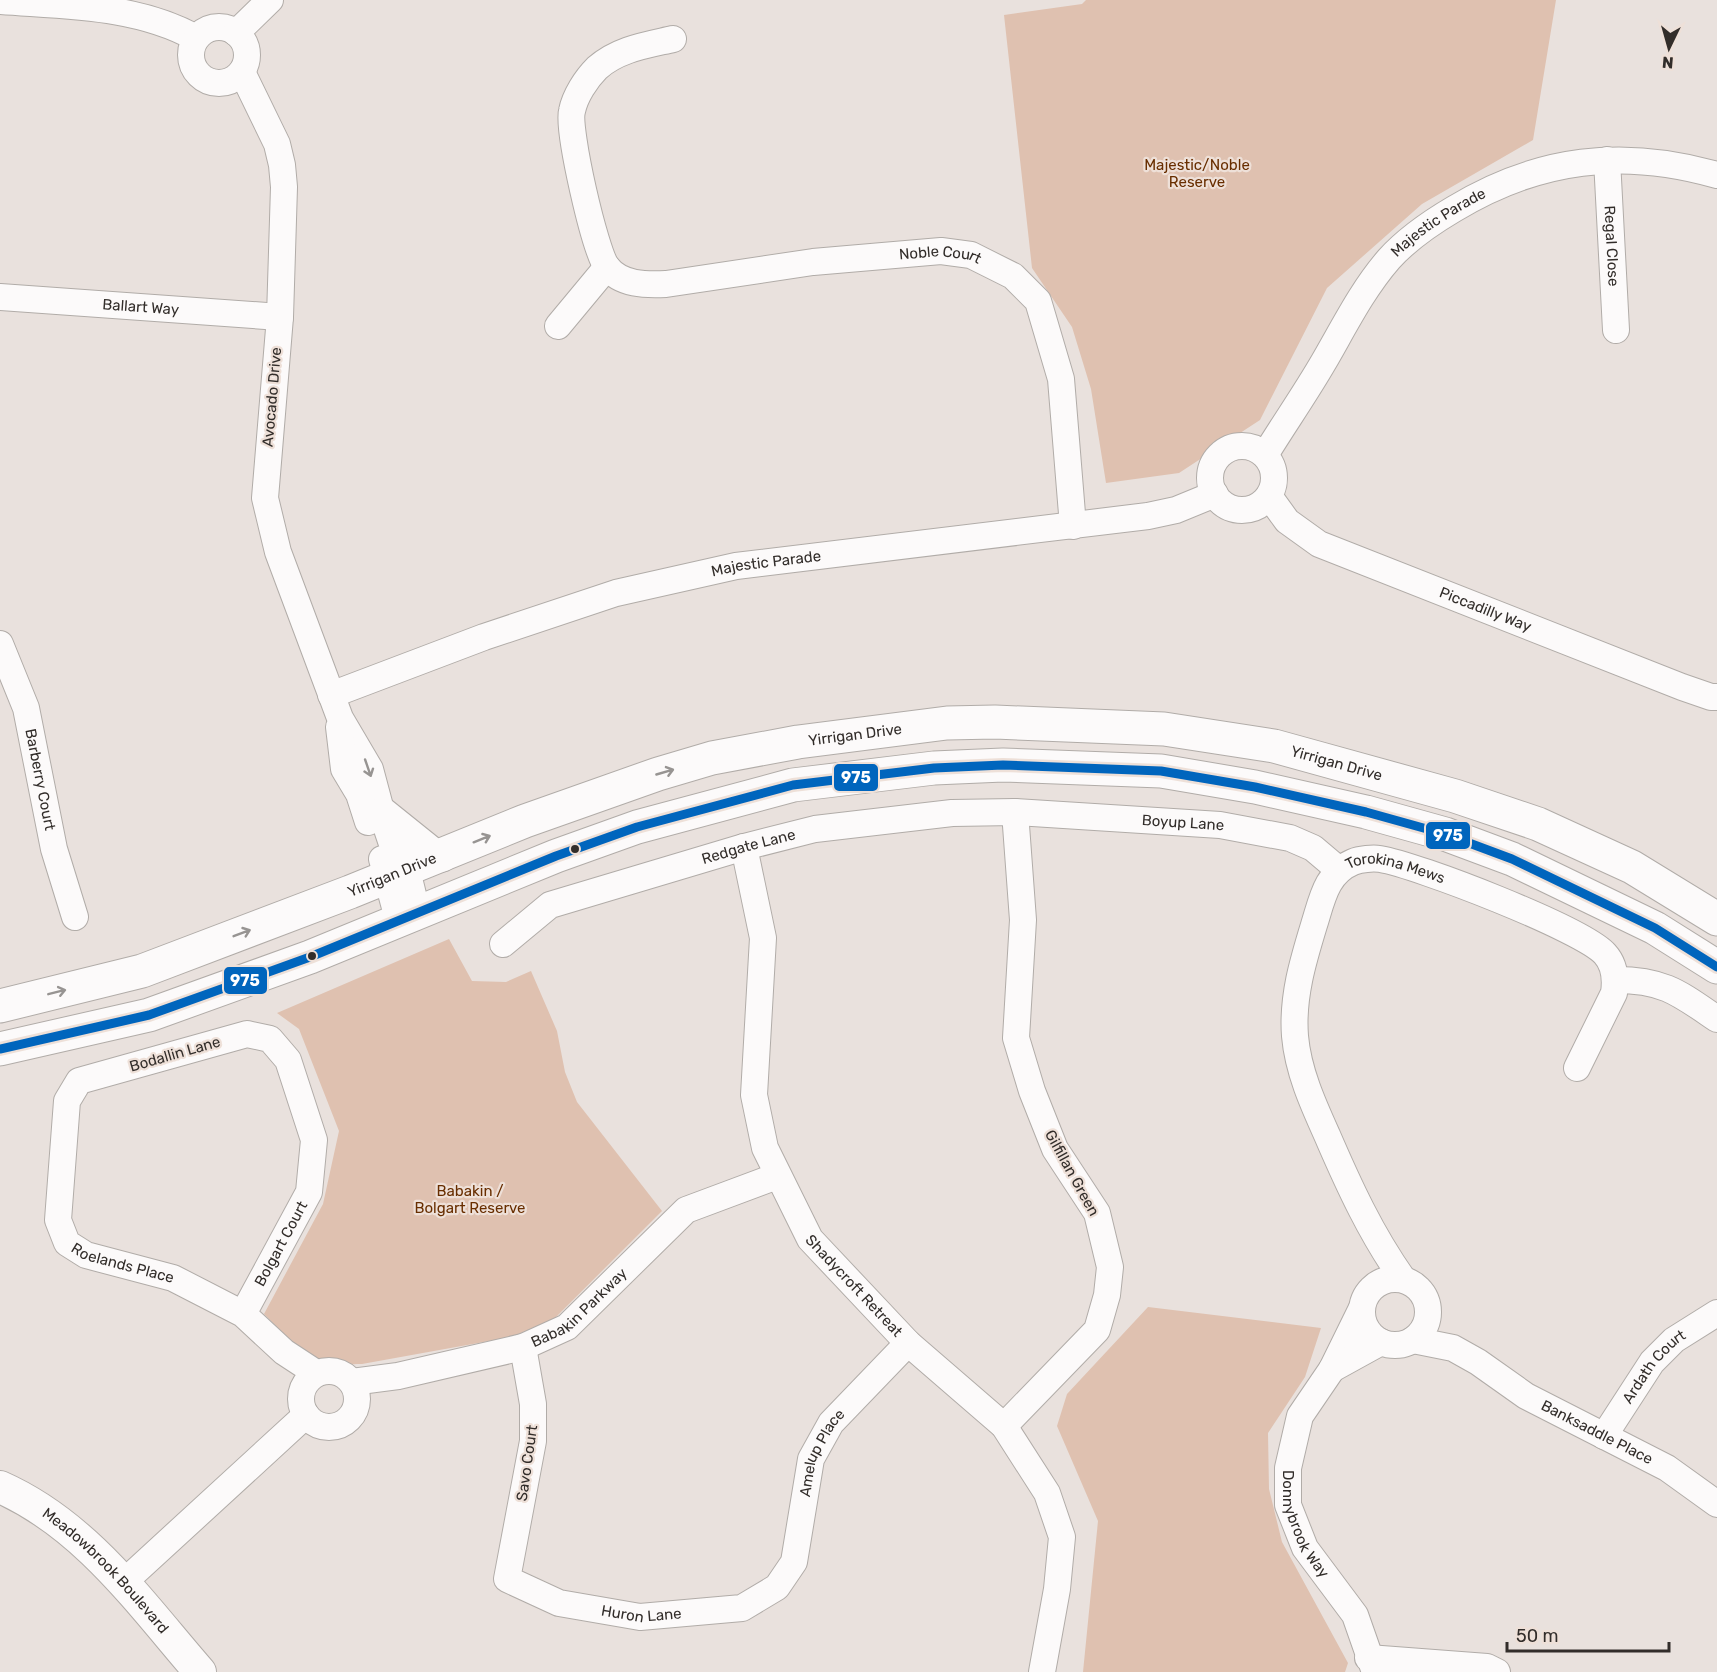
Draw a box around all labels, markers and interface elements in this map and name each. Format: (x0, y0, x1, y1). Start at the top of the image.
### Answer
north arrow (1639, 18, 1699, 78)
text: N (1661, 52, 1674, 72)
park label: Majestic/Noble Reserve (1144, 156, 1250, 191)
street label: Majestic Parade (1387, 184, 1489, 261)
street label: Regal Close (1600, 205, 1623, 287)
street label: Noble Court (898, 242, 985, 268)
street label: Ballart Way (102, 295, 180, 319)
street label: Avocado Drive (259, 346, 285, 448)
street label: Majestic Parade (710, 547, 822, 580)
street label: Piccadilly Way (1437, 583, 1534, 636)
street label: Yirrigan Drive (807, 720, 903, 750)
street label: Barberry Court (21, 727, 59, 832)
street label: Yirrigan Drive (1289, 742, 1384, 784)
one-way arrow (363, 758, 374, 777)
line badge: 975 (833, 763, 879, 792)
one-way arrow (655, 765, 674, 777)
text: 975 (841, 768, 871, 787)
street label: Boyup Lane (1141, 811, 1225, 834)
line badge: 975 (1425, 821, 1471, 850)
street label: Redgate Lane (699, 825, 797, 868)
text: 975 (1433, 826, 1463, 845)
one-way arrow (473, 833, 491, 844)
unlabelled marker (569, 843, 581, 855)
street label: Yirrigan Drive (345, 849, 439, 901)
street label: Torokina Mews (1342, 850, 1448, 887)
one-way arrow (233, 927, 251, 938)
unlabelled marker (306, 950, 318, 962)
line badge: 975 (223, 966, 268, 995)
text: 975 (230, 971, 260, 990)
one-way arrow (47, 986, 66, 998)
street label: Bodallin Lane (127, 1032, 223, 1076)
street label: Gilfillan Green (1041, 1127, 1103, 1219)
park label: Babakin / Bolgart Reserve (414, 1182, 526, 1217)
street label: Bolgart Court (251, 1198, 311, 1289)
street label: Shadycroft Retreat (802, 1231, 906, 1341)
street label: Roelands Place (68, 1239, 176, 1287)
street label: Babakin Parkway (528, 1264, 631, 1351)
street label: Ardath Court (1619, 1326, 1689, 1407)
street label: Banksaddle Place (1538, 1396, 1656, 1468)
street label: Amelup Place (796, 1405, 849, 1498)
street label: Savo Court (513, 1424, 541, 1502)
street label: Donnybrook Way (1279, 1470, 1333, 1581)
street label: Meadowbrook Boulevard (39, 1504, 172, 1637)
street label: Huron Lane (600, 1601, 682, 1627)
scale bar (1507, 1615, 1669, 1653)
text: 50 m (1516, 1625, 1559, 1647)

